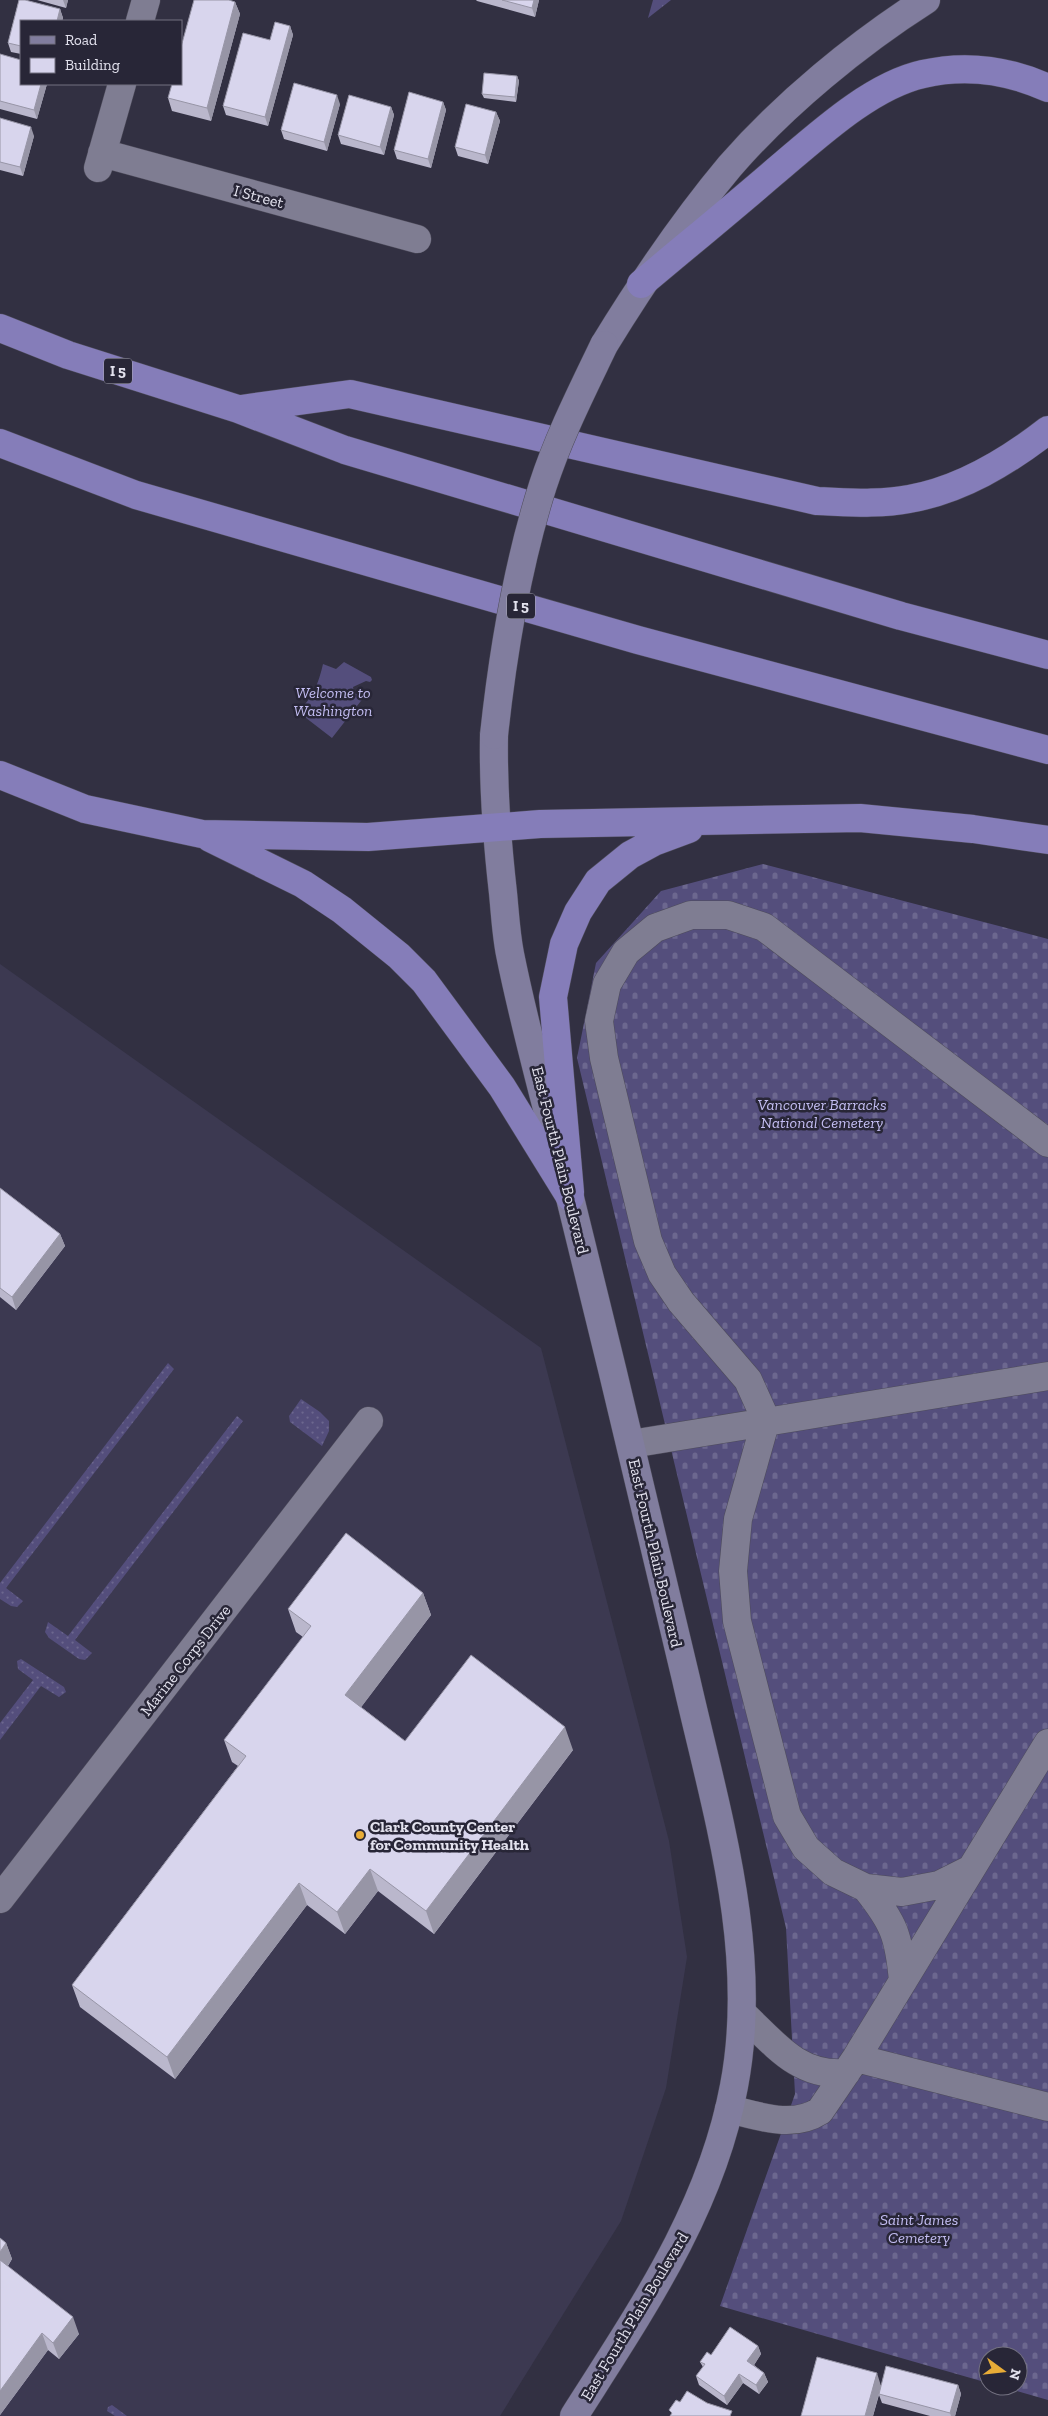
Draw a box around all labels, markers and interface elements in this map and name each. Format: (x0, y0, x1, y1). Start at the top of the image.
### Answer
legend (20, 20, 182, 85)
text: Road (65, 31, 98, 49)
text: Building (65, 56, 120, 74)
street label: I Street (232, 181, 286, 212)
road number: I 5 (104, 358, 132, 384)
road number: I 5 (507, 594, 535, 618)
park label: Welcome to Washington (294, 683, 372, 720)
street label: East Fourth Plain Boulevard (528, 1064, 593, 1256)
park label: Vancouver Barracks National Cemetery (757, 1095, 887, 1132)
street label: East Fourth Plain Boulevard (625, 1457, 686, 1649)
street label: Marine Corps Drive (136, 1601, 235, 1720)
place label: Clark County Center for Community Health (370, 1817, 530, 1854)
marker: Clark County Center for Community Health (354, 1829, 366, 1841)
park label: Saint James Cemetery (880, 2210, 958, 2247)
street label: East Fourth Plain Boulevard (577, 2229, 692, 2404)
north arrow (978, 2346, 1028, 2396)
text: N (1005, 2367, 1025, 2382)

